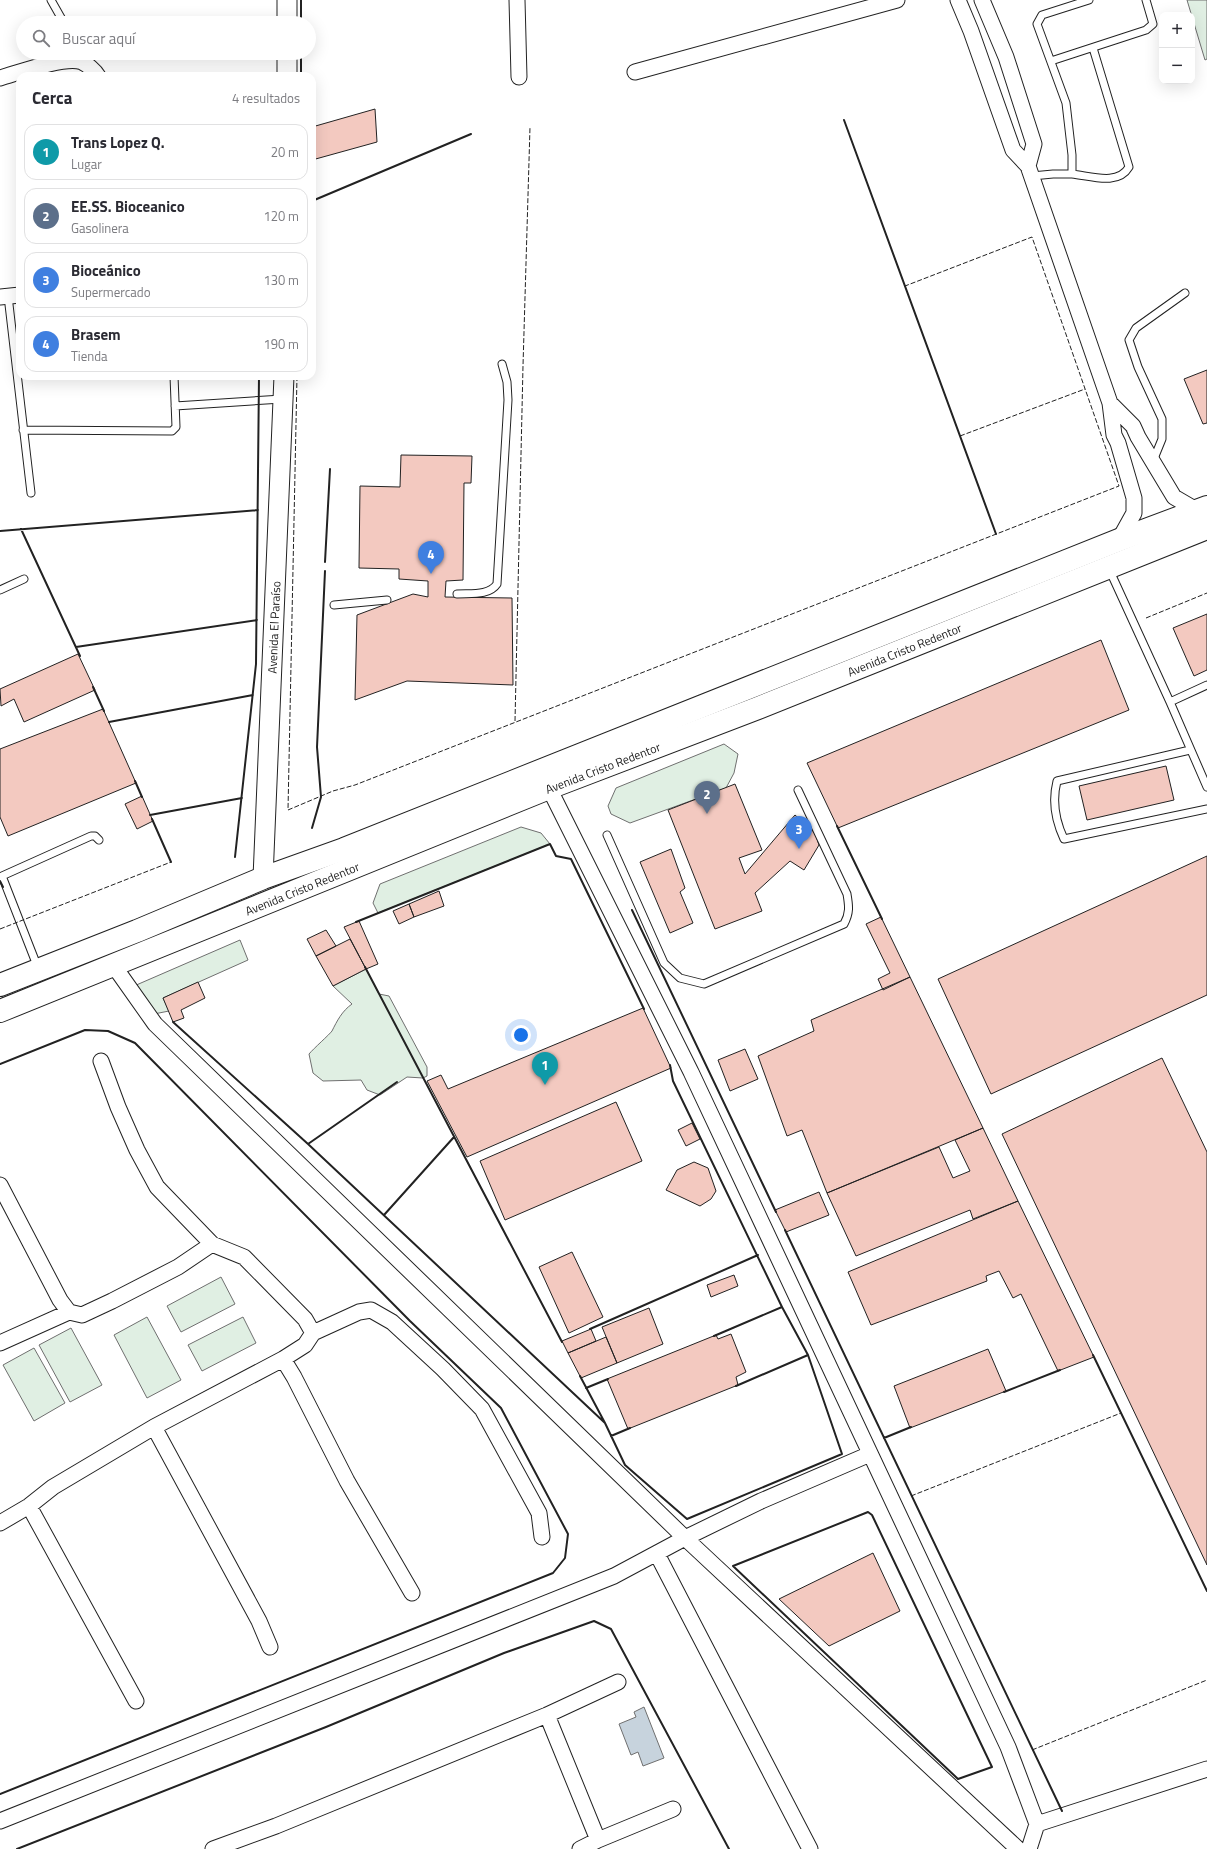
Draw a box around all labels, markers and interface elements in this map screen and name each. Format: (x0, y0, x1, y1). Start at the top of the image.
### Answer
map controls (1159, 12, 1195, 84)
button: + (1159, 12, 1195, 48)
search box (16, 16, 316, 60)
icon: search (30, 27, 52, 49)
text: Buscar aquí (62, 27, 135, 50)
button: − (1159, 48, 1195, 84)
text: Cerca (32, 85, 72, 111)
text: 4 resultados (232, 88, 300, 108)
text: Trans Lopez Q. (71, 131, 165, 154)
text: 1 (42, 142, 50, 162)
text: 20 m (271, 142, 299, 162)
text: Lugar (71, 154, 102, 174)
text: EE.SS. Bioceanico (71, 195, 185, 218)
text: 2 (42, 206, 50, 226)
text: 120 m (263, 206, 299, 226)
text: Gasolinera (71, 218, 129, 238)
text: Bioceánico (71, 259, 141, 282)
text: 3 (42, 270, 50, 290)
text: 130 m (263, 270, 299, 290)
text: Supermercado (71, 282, 151, 302)
text: Brasem (71, 323, 121, 346)
text: 4 (42, 334, 50, 354)
text: 190 m (263, 334, 299, 354)
text: Tienda (71, 346, 108, 366)
pin: 4 (418, 541, 444, 574)
street label: Avenida El Paraíso (262, 581, 285, 674)
street label: Avenida Cristo Redentor (844, 618, 964, 681)
street label: Avenida Cristo Redentor (542, 737, 663, 798)
pin: 2 (694, 781, 720, 814)
pin: 3 (786, 816, 812, 849)
street label: Avenida Cristo Redentor (242, 857, 362, 920)
your location (511, 1025, 531, 1045)
pin: 1 (532, 1052, 558, 1085)

